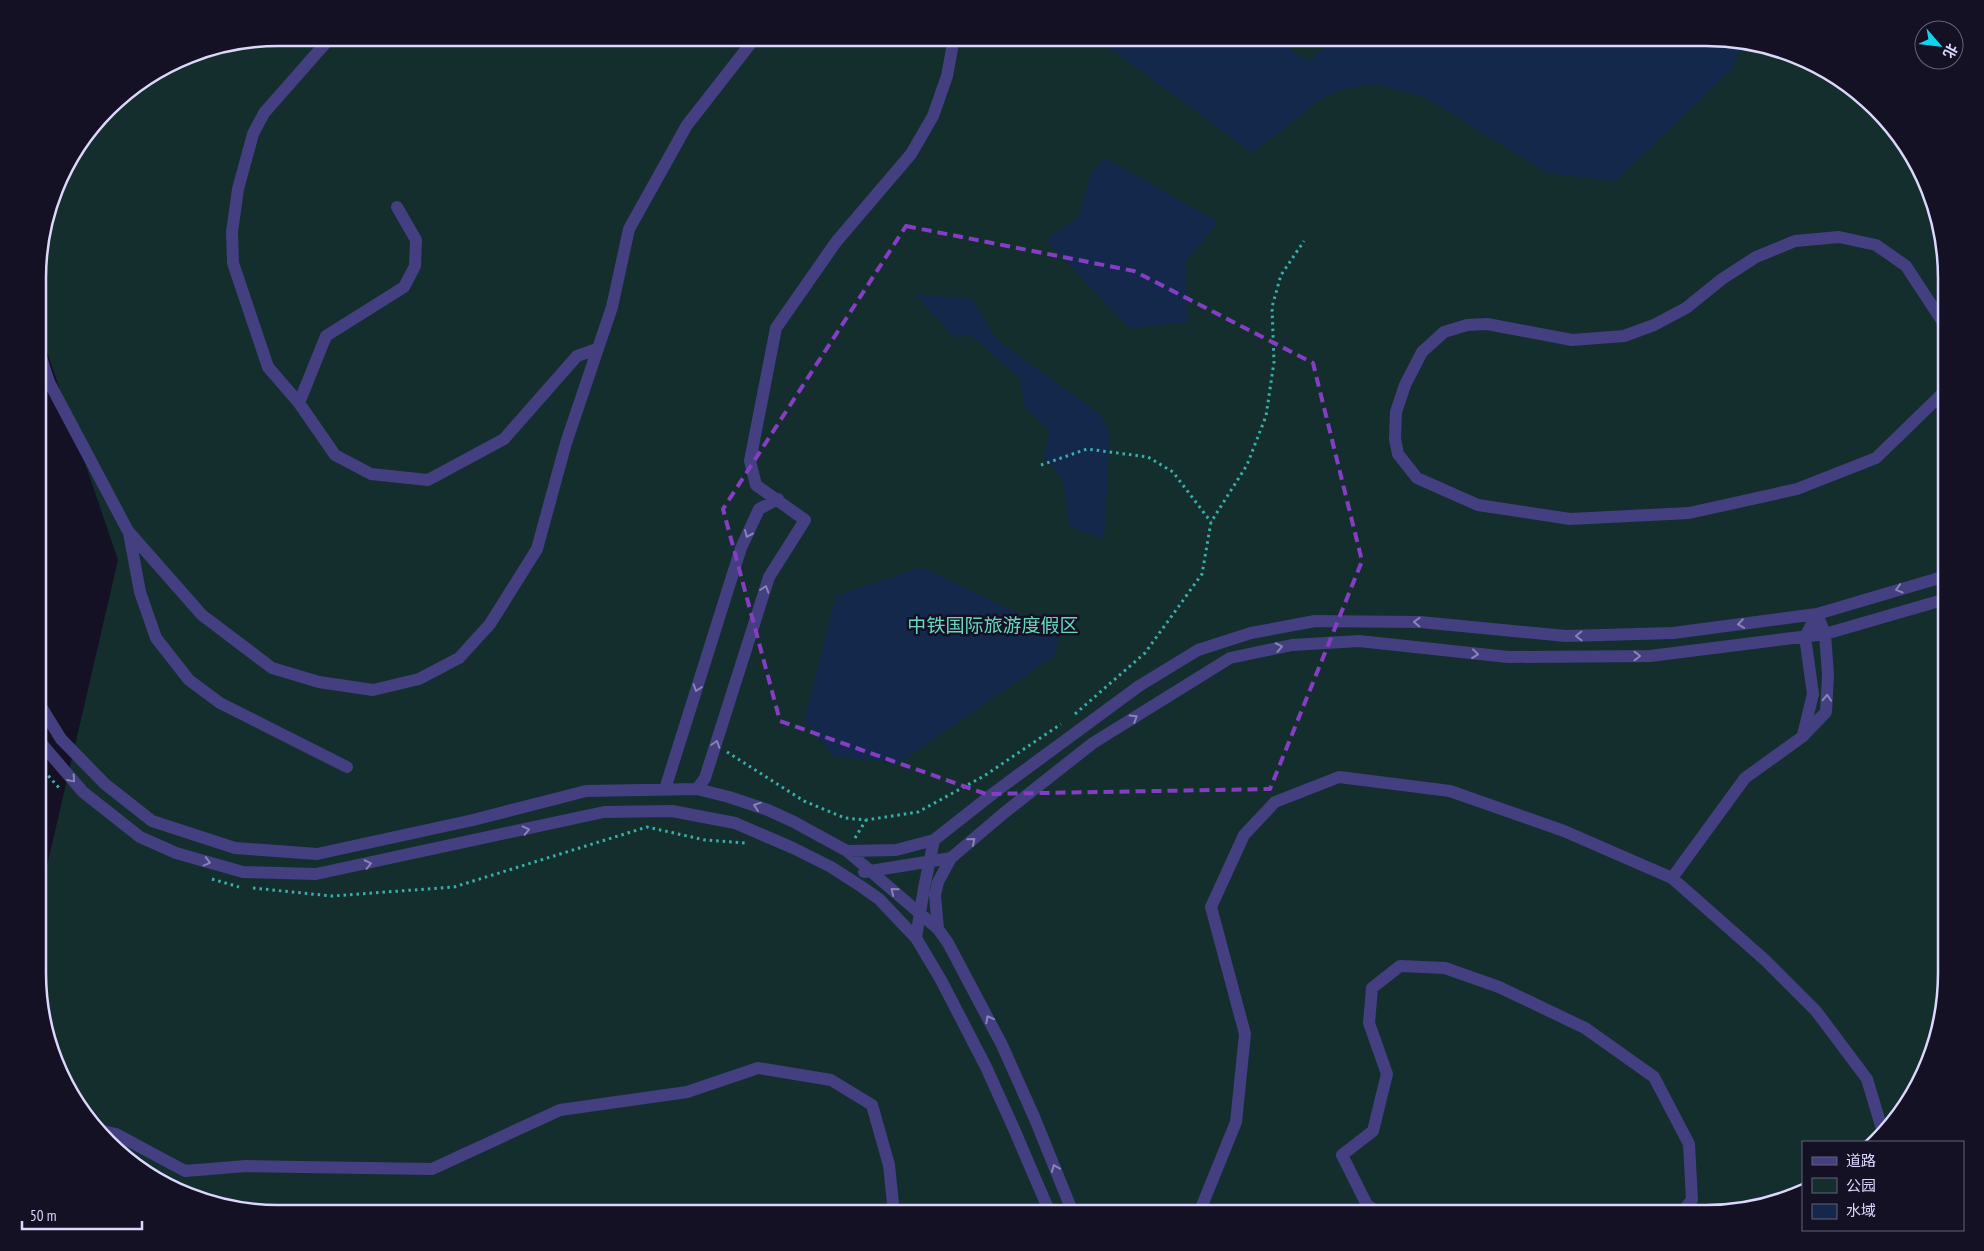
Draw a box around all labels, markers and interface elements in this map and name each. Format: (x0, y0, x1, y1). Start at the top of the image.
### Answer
north arrow (1914, 20, 1964, 70)
text: 北 (1939, 41, 1962, 62)
one-way arrow (743, 529, 754, 538)
one-way arrow (1896, 584, 1904, 594)
one-way arrow (759, 586, 769, 594)
park label: 中铁国际旅游度假区 (907, 613, 1079, 637)
one-way arrow (1413, 617, 1421, 627)
one-way arrow (1737, 618, 1745, 629)
one-way arrow (1575, 630, 1583, 641)
one-way arrow (1274, 643, 1283, 653)
one-way arrow (1471, 648, 1479, 659)
one-way arrow (1634, 651, 1642, 662)
one-way arrow (692, 683, 702, 691)
one-way arrow (1821, 694, 1832, 702)
one-way arrow (1129, 714, 1138, 724)
one-way arrow (710, 741, 720, 749)
one-way arrow (66, 773, 75, 782)
one-way arrow (753, 802, 761, 812)
one-way arrow (522, 825, 531, 835)
one-way arrow (966, 837, 975, 846)
one-way arrow (203, 856, 212, 867)
one-way arrow (363, 859, 372, 869)
one-way arrow (891, 888, 900, 896)
one-way arrow (985, 1016, 995, 1025)
legend (1802, 1141, 1964, 1231)
text: 道路 (1846, 1151, 1876, 1170)
one-way arrow (1051, 1164, 1062, 1173)
text: 公园 (1846, 1176, 1876, 1195)
scale bar (22, 1198, 142, 1230)
text: 水域 (1846, 1201, 1876, 1220)
text: 50 m (30, 1206, 56, 1225)

